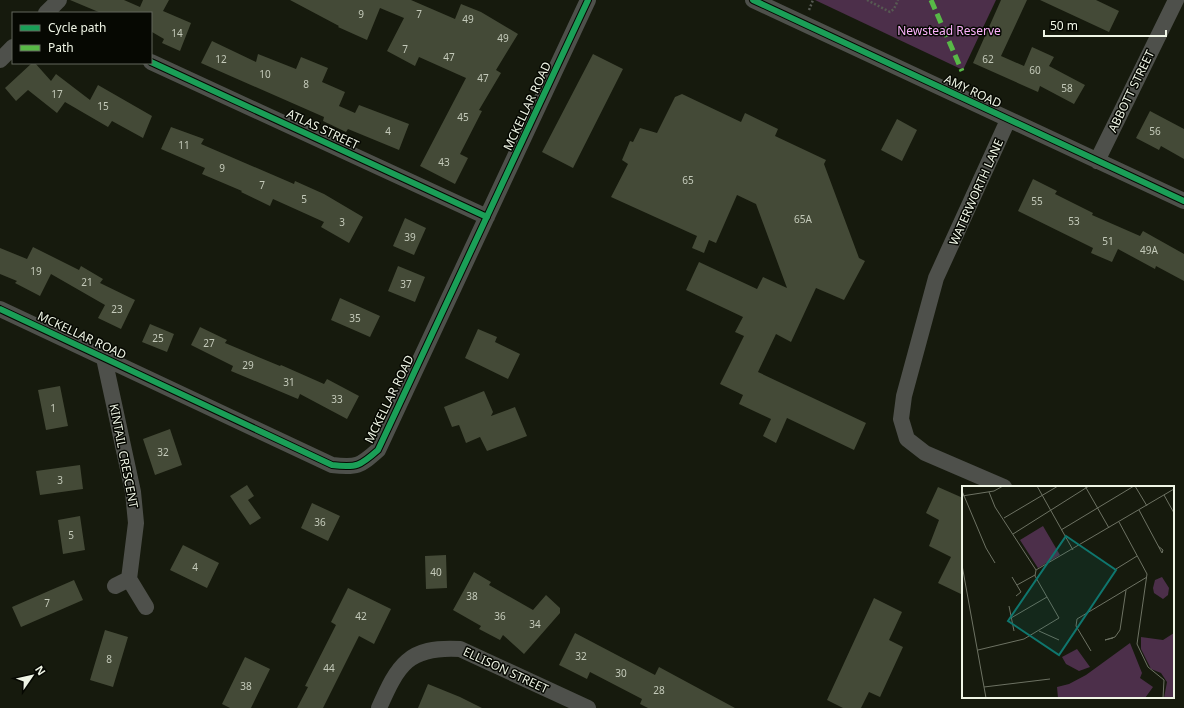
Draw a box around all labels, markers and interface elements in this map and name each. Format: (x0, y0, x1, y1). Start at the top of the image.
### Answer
house number: 9 (358, 7, 364, 21)
house number: 7 (416, 7, 422, 21)
legend (12, 12, 152, 64)
house number: 49 (462, 12, 474, 26)
scale bar (1044, 12, 1166, 38)
text: 50 m (1050, 17, 1078, 34)
text: Cycle path (48, 19, 106, 36)
park label: Newstead Reserve (897, 22, 1001, 39)
house number: 14 (171, 26, 183, 40)
house number: 49 (497, 31, 509, 45)
text: Path (48, 39, 74, 56)
house number: 7 (402, 42, 408, 56)
street label: ABBOTT STREET (1104, 47, 1158, 135)
house number: 47 (443, 50, 455, 64)
house number: 12 (215, 52, 227, 66)
house number: 62 (982, 52, 994, 66)
street label: MCKELLAR ROAD (499, 58, 555, 153)
house number: 60 (1029, 63, 1041, 77)
house number: 10 (259, 67, 271, 81)
street label: AMY ROAD (942, 70, 1005, 112)
house number: 47 (477, 71, 489, 85)
house number: 8 (303, 77, 309, 91)
house number: 58 (1061, 81, 1073, 95)
house number: 17 (51, 87, 63, 101)
house number: 15 (97, 99, 109, 113)
street label: ATLAS STREET (284, 105, 362, 153)
house number: 45 (457, 110, 469, 124)
house number: 4 (385, 124, 391, 138)
house number: 56 (1149, 124, 1161, 138)
street label: WATERWORTH LANE (945, 136, 1007, 248)
house number: 11 (178, 138, 190, 152)
house number: 43 (438, 155, 450, 169)
house number: 9 (219, 161, 225, 175)
house number: 65 (682, 173, 694, 187)
house number: 7 (259, 178, 265, 192)
house number: 5 (301, 192, 307, 206)
house number: 55 (1031, 194, 1043, 208)
house number: 65A (794, 212, 813, 226)
house number: 53 (1068, 214, 1080, 228)
house number: 3 (339, 215, 345, 229)
house number: 39 (404, 230, 416, 244)
house number: 51 (1102, 234, 1114, 248)
house number: 49A (1140, 243, 1159, 257)
house number: 19 (30, 264, 42, 278)
house number: 21 (81, 275, 93, 289)
house number: 37 (400, 277, 412, 291)
house number: 23 (111, 302, 123, 316)
street label: MCKELLAR ROAD (35, 307, 130, 363)
house number: 35 (349, 311, 361, 325)
house number: 25 (152, 331, 164, 345)
house number: 27 (203, 336, 215, 350)
street label: MCKELLAR ROAD (360, 352, 418, 446)
house number: 29 (242, 358, 254, 372)
house number: 31 (283, 375, 295, 389)
house number: 33 (331, 392, 343, 406)
house number: 1 (50, 401, 56, 415)
street label: KINTAIL CRESCENT (106, 402, 143, 510)
house number: 32 (157, 445, 169, 459)
house number: 3 (57, 473, 63, 487)
inset map (962, 486, 1174, 698)
house number: 36 (314, 515, 326, 529)
house number: 5 (68, 528, 74, 542)
house number: 4 (192, 560, 198, 574)
house number: 40 (430, 565, 442, 579)
house number: 38 (466, 589, 478, 603)
house number: 7 (44, 596, 50, 610)
house number: 42 (355, 609, 367, 623)
house number: 36 (494, 609, 506, 623)
house number: 34 (529, 617, 541, 631)
street label: ELLISON STREET (461, 643, 552, 697)
house number: 32 (575, 649, 587, 663)
house number: 8 (106, 652, 112, 666)
north arrow (12, 656, 52, 696)
house number: 44 (323, 661, 335, 675)
text: N (32, 662, 49, 678)
house number: 30 (615, 666, 627, 680)
house number: 38 (240, 679, 252, 693)
house number: 28 (653, 683, 665, 697)

